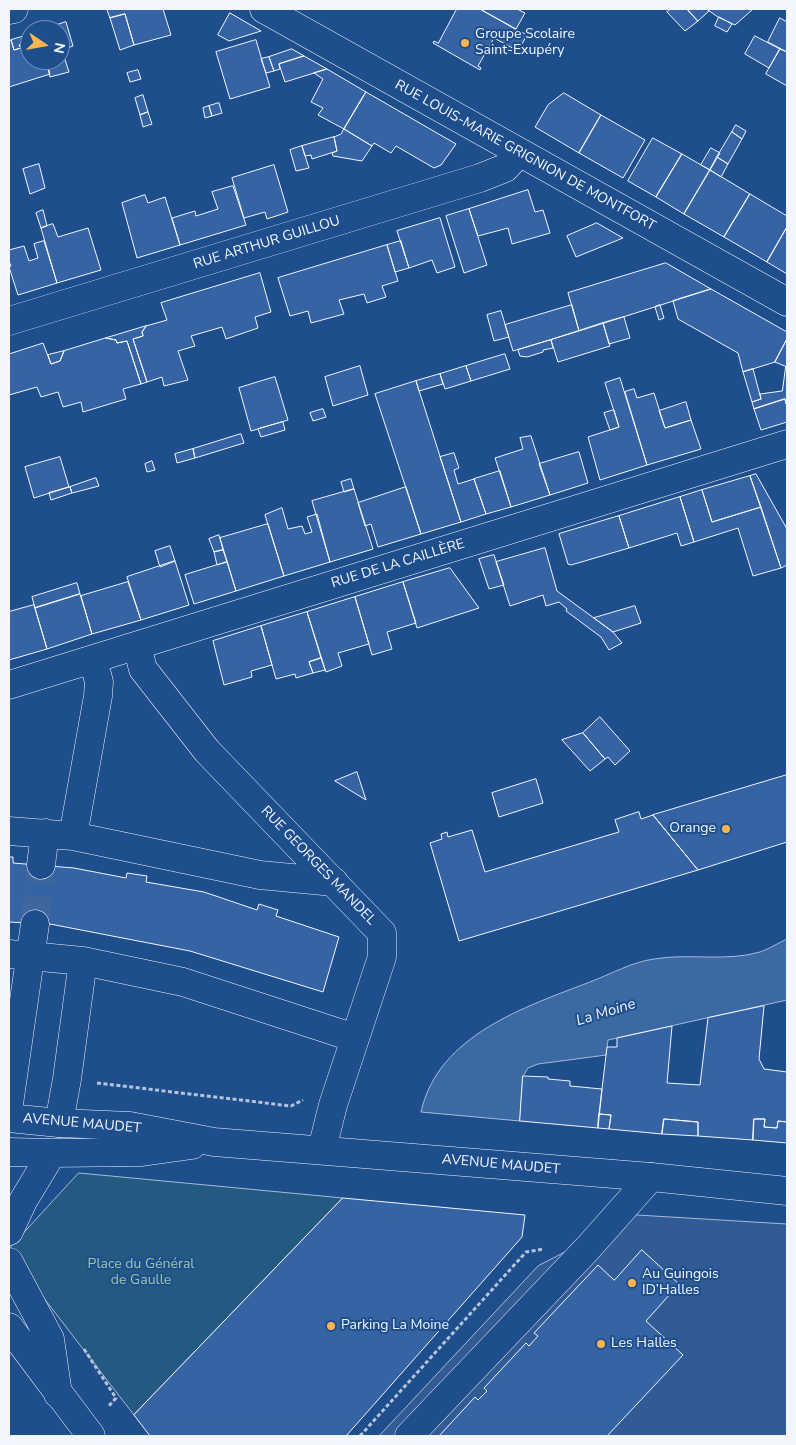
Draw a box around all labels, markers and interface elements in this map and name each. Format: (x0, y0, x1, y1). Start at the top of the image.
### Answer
north arrow (20, 20, 70, 70)
place label: Groupe Scolaire Saint-Exupéry (475, 27, 575, 59)
marker: Groupe Scolaire Saint-Exupéry (459, 37, 471, 49)
text: N (49, 41, 70, 55)
street label: RUE LOUIS-MARIE GRIGNION DE MONTFORT (392, 77, 658, 235)
street label: RUE ARTHUR GUILLOU (192, 213, 342, 273)
street label: RUE DE LA CAILLÈRE (329, 536, 467, 592)
street label: RUE GEORGES MANDEL (257, 803, 379, 929)
place label: Orange (669, 821, 716, 837)
marker: Orange (720, 823, 732, 835)
water label: La Moine (574, 995, 638, 1031)
street label: AVENUE MAUDET (22, 1110, 142, 1138)
street label: AVENUE MAUDET (441, 1151, 561, 1179)
park label: Place du Général de Gaulle (88, 1257, 194, 1290)
place label: Au Guingois ID’Halles (642, 1267, 719, 1300)
marker: Au Guingois ID’Halles (626, 1277, 638, 1289)
place label: Parking La Moine (341, 1318, 449, 1334)
marker: Parking La Moine (325, 1320, 337, 1332)
place label: Les Halles (611, 1336, 677, 1352)
marker: Les Halles (595, 1338, 607, 1350)

